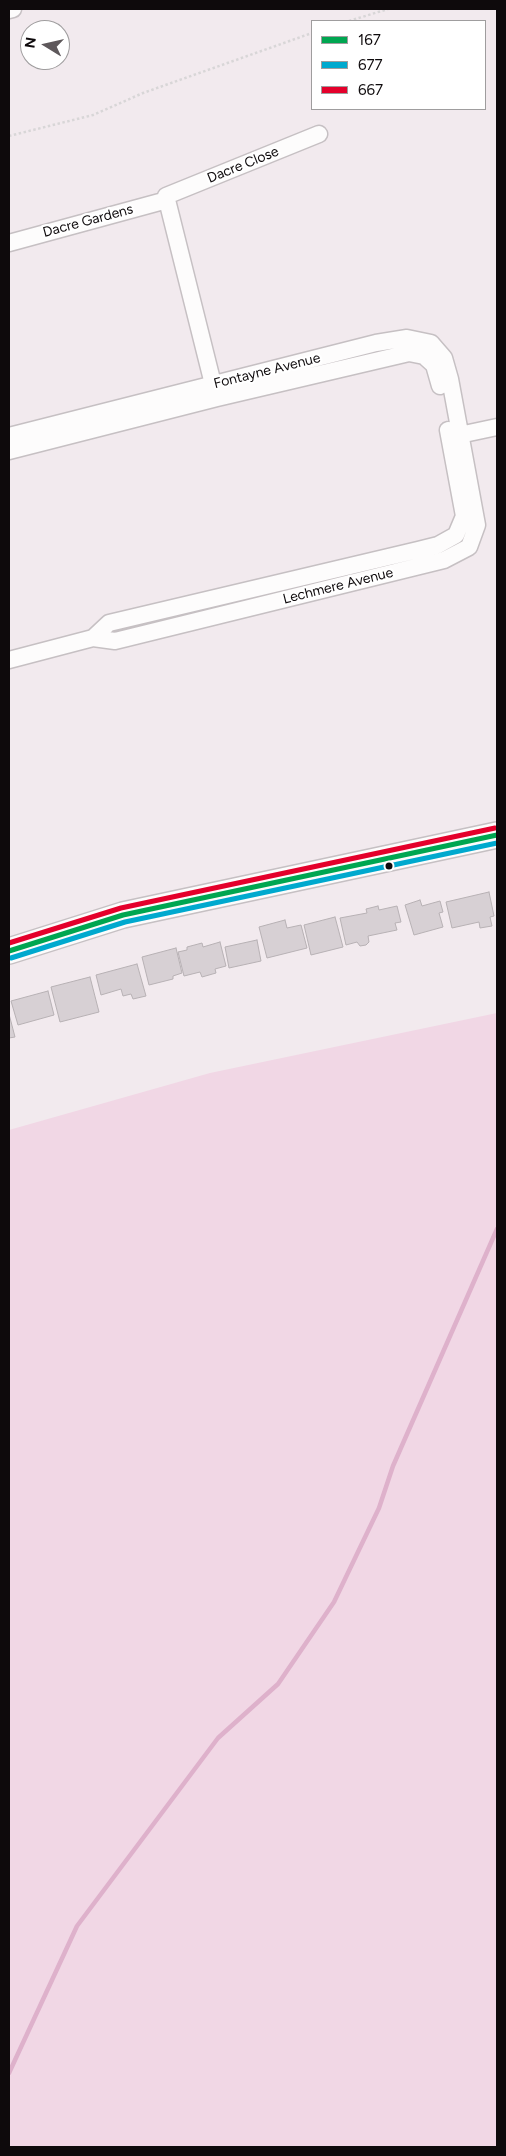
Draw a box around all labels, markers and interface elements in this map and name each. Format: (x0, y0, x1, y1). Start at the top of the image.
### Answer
north arrow (20, 20, 70, 70)
legend (311, 20, 486, 110)
text: 167 (358, 31, 381, 49)
text: N (21, 36, 40, 49)
text: 677 (358, 56, 383, 74)
text: 667 (358, 81, 383, 99)
street label: Dacre Close (205, 143, 281, 187)
street label: Dacre Gardens (41, 201, 135, 241)
street label: Fontayne Avenue (212, 350, 322, 392)
street label: Lechmere Avenue (281, 564, 395, 608)
unlabelled marker (384, 861, 394, 871)

